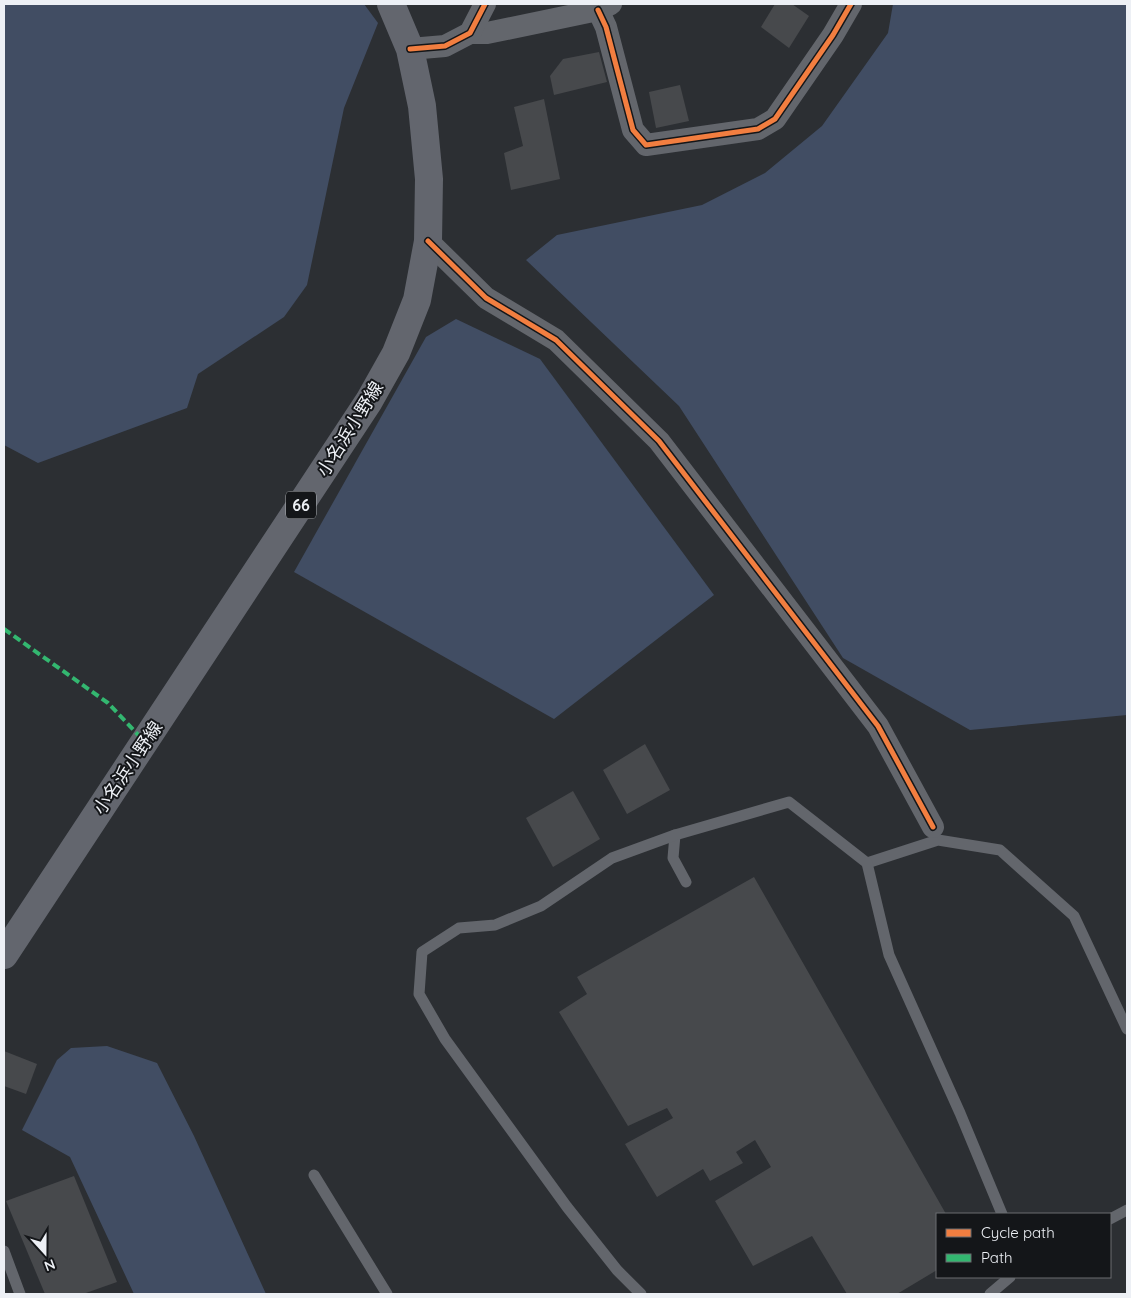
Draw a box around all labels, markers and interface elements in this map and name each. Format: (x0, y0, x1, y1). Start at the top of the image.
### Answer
street label: 小名浜小野線 (311, 377, 388, 481)
road number: 66 (286, 492, 316, 518)
street label: 小名浜小野線 (88, 717, 167, 819)
legend (936, 1213, 1111, 1278)
text: Cycle path (981, 1223, 1055, 1242)
north arrow (20, 1228, 70, 1278)
text: Path (981, 1248, 1013, 1267)
text: N (42, 1255, 58, 1275)

